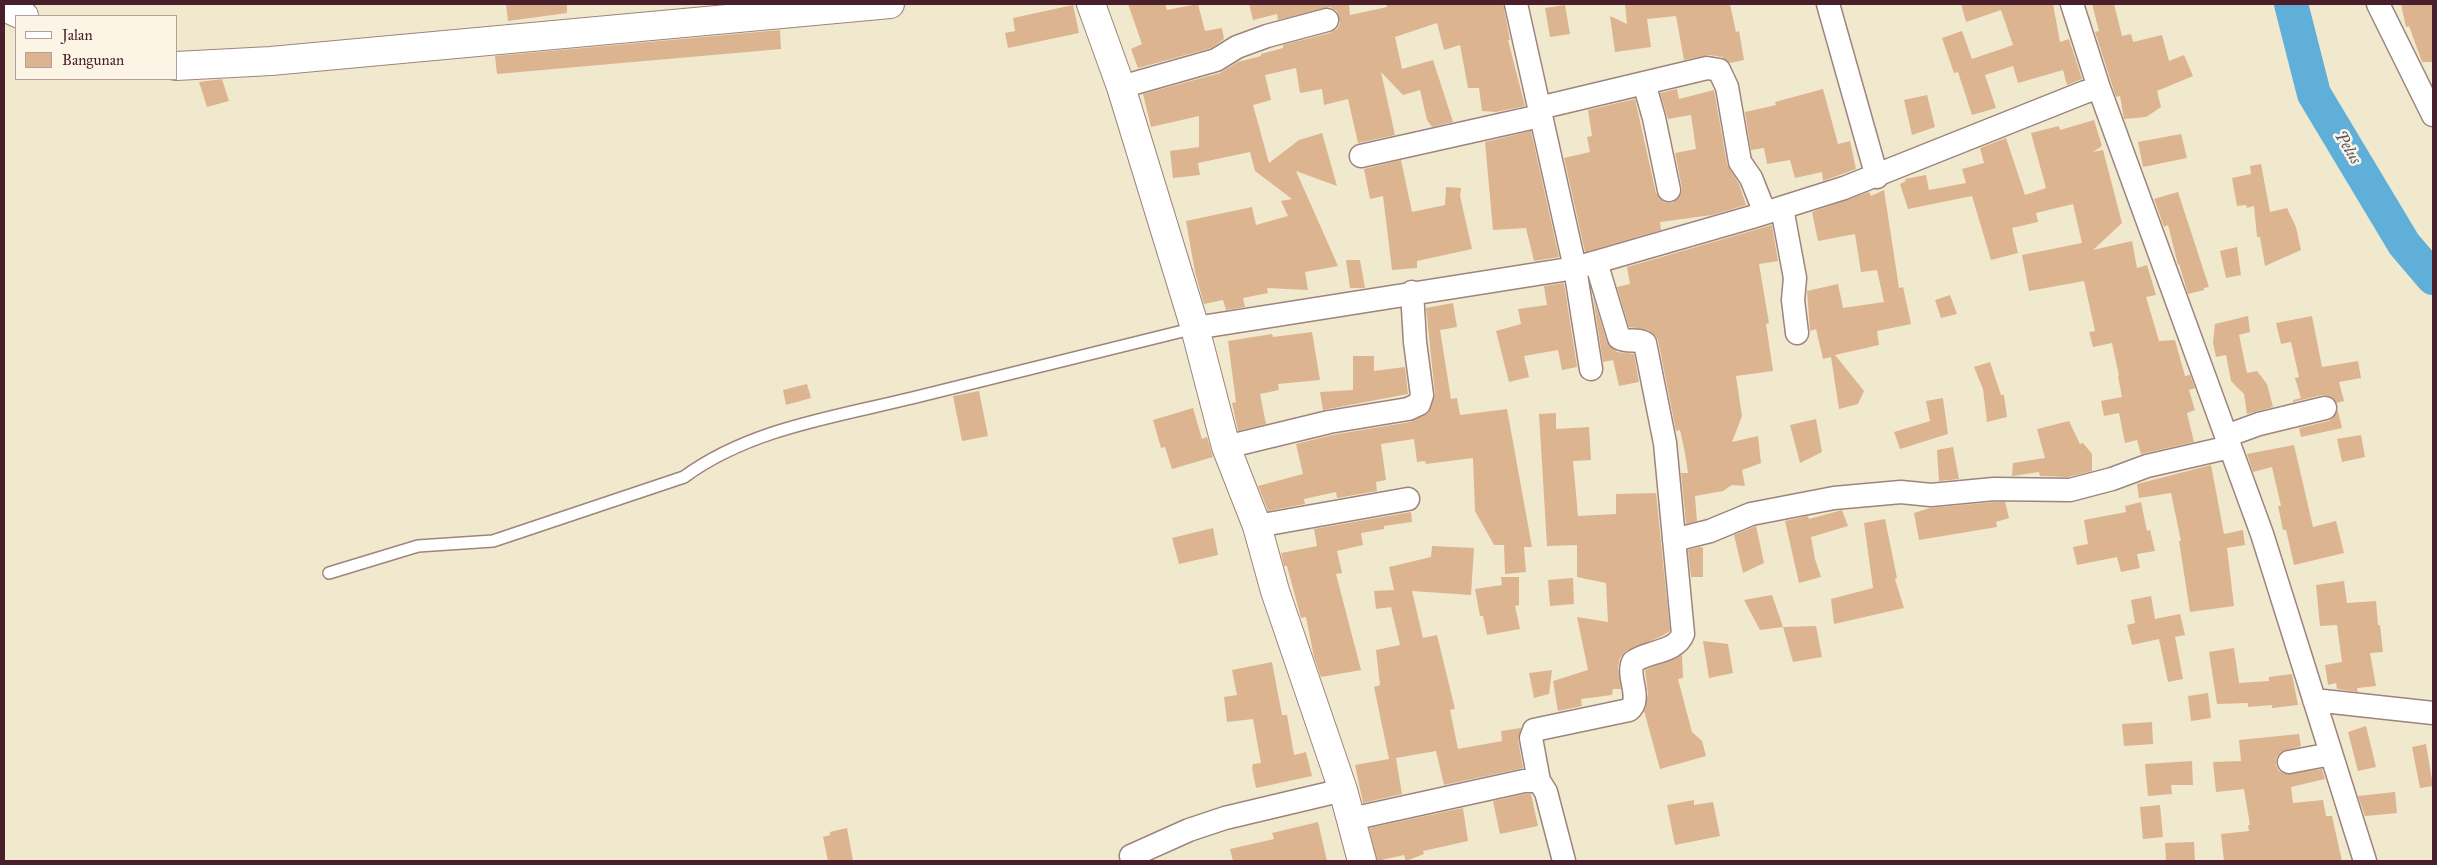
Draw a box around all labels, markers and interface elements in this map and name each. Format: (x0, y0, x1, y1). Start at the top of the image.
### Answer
legend (15, 15, 178, 80)
text: Jalan (62, 26, 93, 44)
text: Bangunan (62, 51, 124, 69)
water label: Pelus (2330, 128, 2364, 168)

